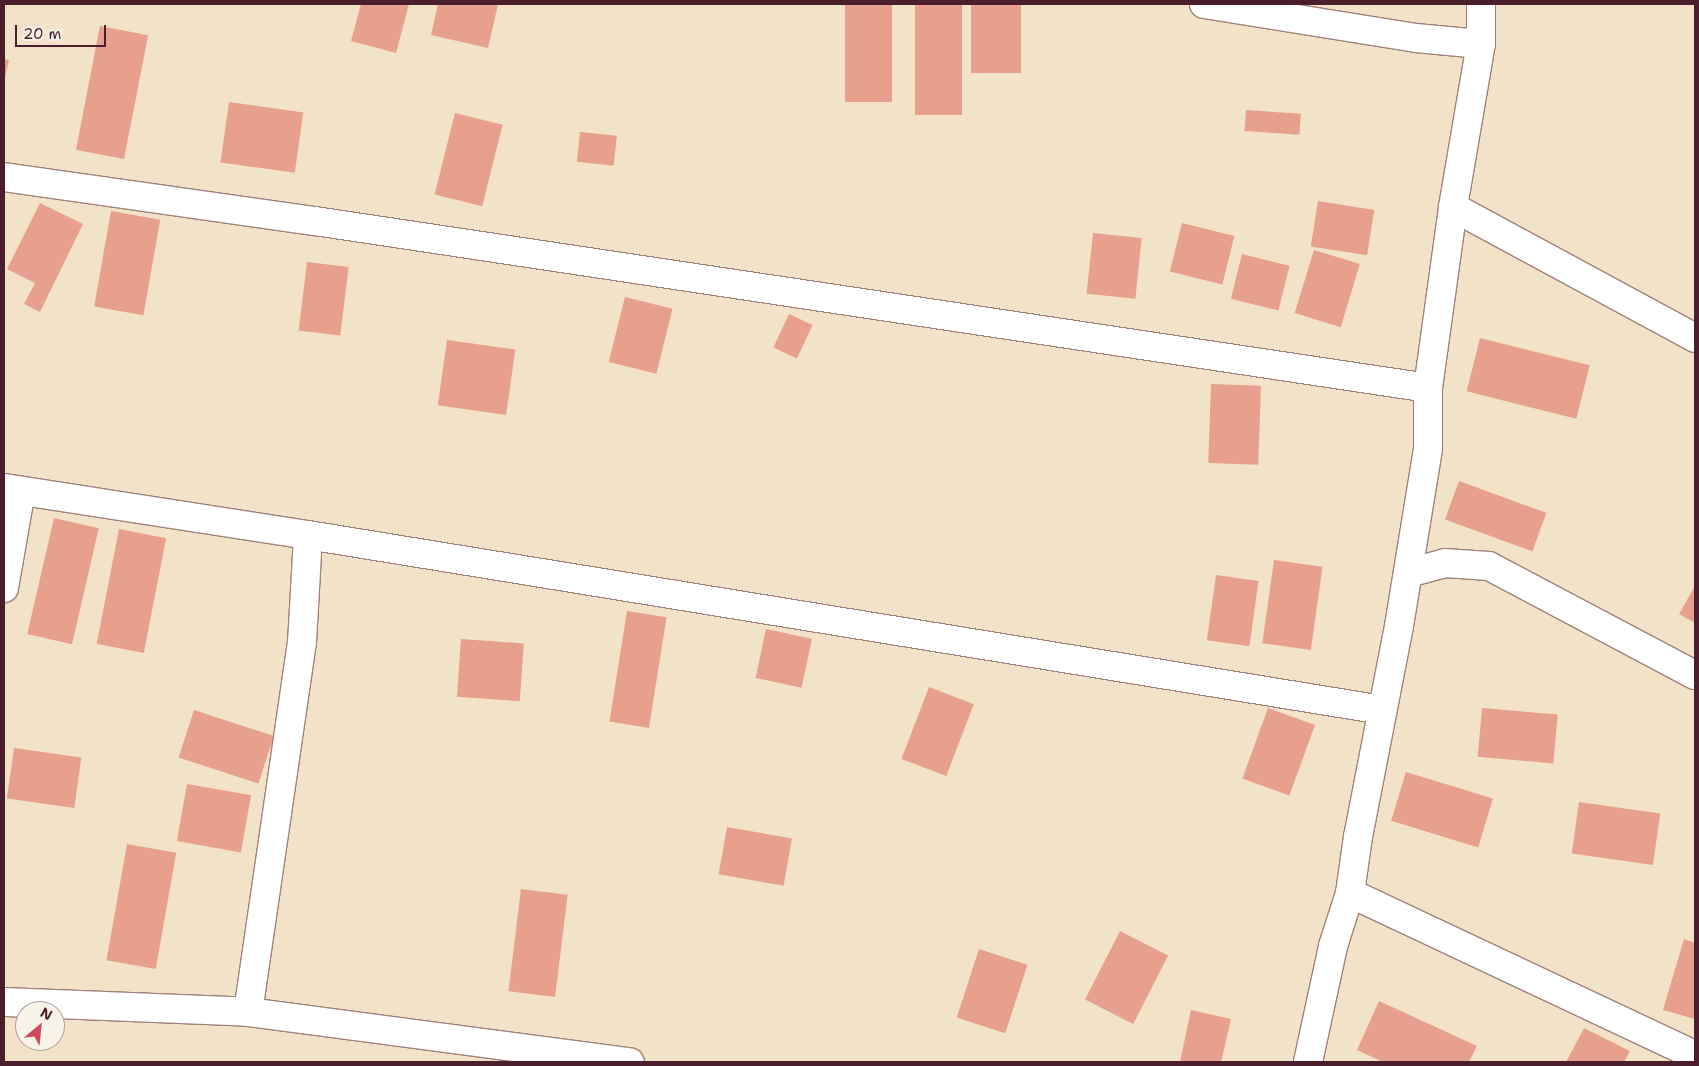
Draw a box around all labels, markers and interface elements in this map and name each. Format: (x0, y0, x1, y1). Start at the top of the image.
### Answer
scale bar (18, 15, 109, 47)
text: 20 m (23, 24, 62, 44)
north arrow (15, 1001, 65, 1051)
text: N (37, 1003, 56, 1024)

